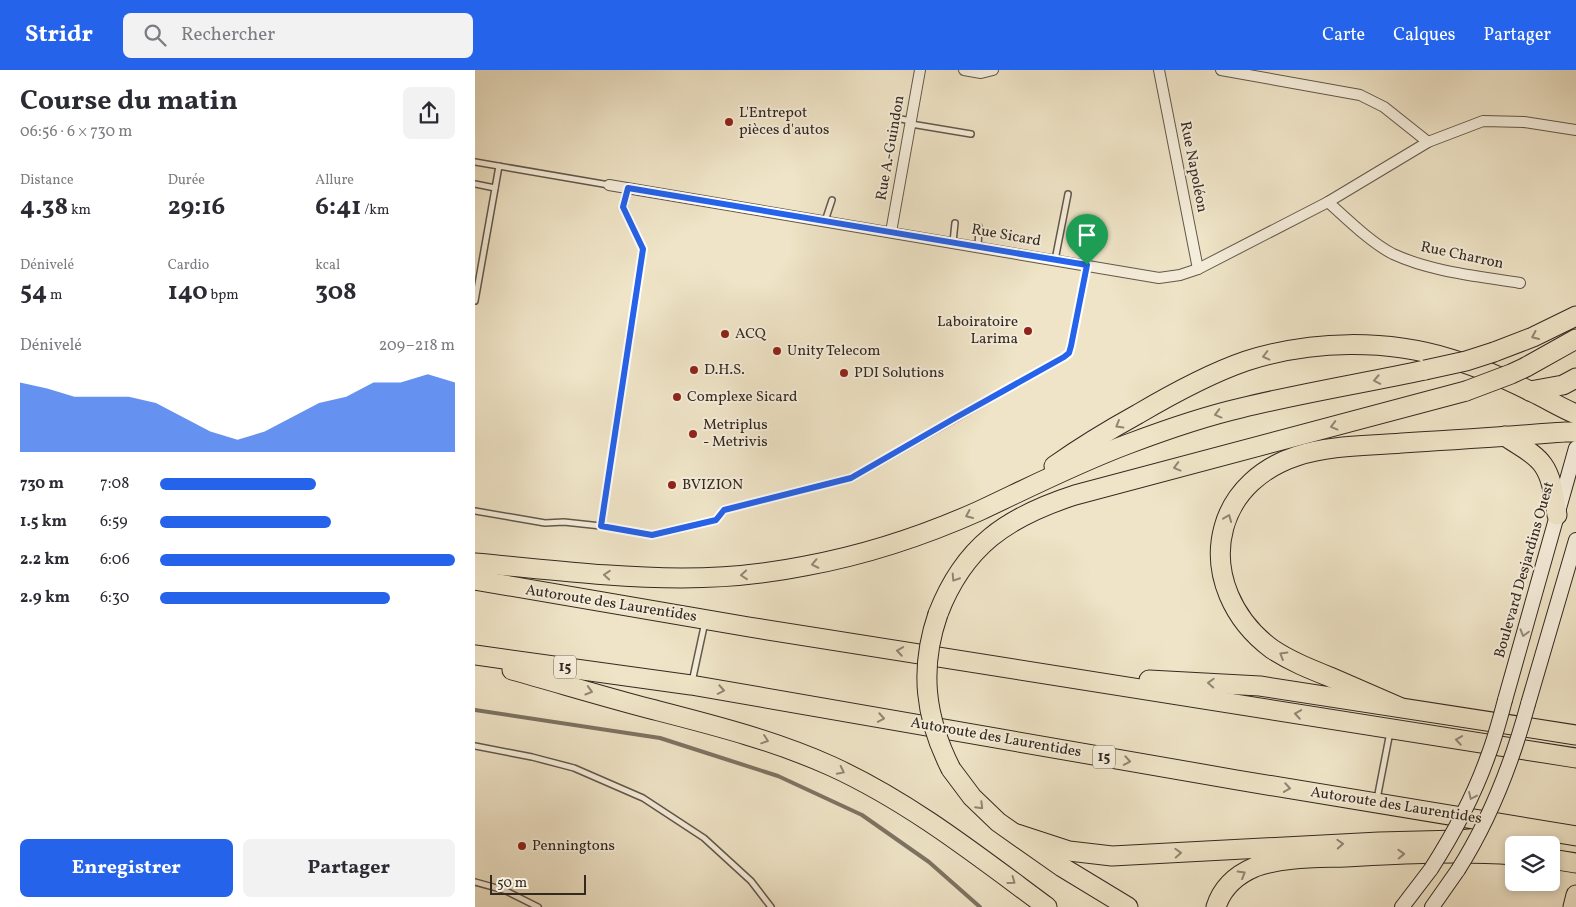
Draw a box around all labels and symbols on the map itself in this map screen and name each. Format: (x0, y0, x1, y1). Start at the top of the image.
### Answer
street label: Rue A.-Guindon (871, 94, 911, 202)
place label: L'Entrepot pièces d'autos (739, 103, 829, 141)
marker: L'Entrepot pièces d'autos (723, 116, 735, 128)
street label: Rue Napoléon (1174, 120, 1212, 214)
pin (1066, 214, 1108, 265)
street label: Rue Sicard (969, 220, 1043, 252)
street label: Rue Charron (1418, 237, 1506, 275)
place label: Laboiratoire Larima (937, 312, 1018, 350)
place label: ACQ (735, 324, 767, 345)
marker: Laboiratoire Larima (1022, 325, 1034, 337)
marker: ACQ (719, 328, 731, 340)
one-way arrow (1531, 329, 1540, 340)
place label: Unity Telecom (787, 341, 880, 362)
marker: Unity Telecom (771, 345, 783, 357)
one-way arrow (1261, 350, 1270, 361)
place label: D.H.S. (704, 360, 745, 381)
place label: PDI Solutions (854, 363, 944, 384)
marker: D.H.S. (688, 364, 700, 376)
marker: PDI Solutions (838, 367, 850, 379)
one-way arrow (1373, 374, 1382, 384)
place label: Complexe Sicard (687, 387, 797, 408)
marker: Complexe Sicard (671, 391, 683, 403)
one-way arrow (1214, 408, 1223, 419)
place label: Metriplus - Metrivis (703, 415, 768, 453)
one-way arrow (1115, 418, 1124, 428)
one-way arrow (1330, 420, 1339, 431)
marker: Metriplus - Metrivis (687, 428, 699, 440)
one-way arrow (1173, 462, 1182, 472)
place label: BVIZION (682, 475, 743, 496)
marker: BVIZION (666, 479, 678, 491)
street label: Boulevard Desjardins Ouest (1490, 479, 1560, 661)
one-way arrow (965, 508, 974, 519)
one-way arrow (1222, 514, 1232, 523)
one-way arrow (810, 558, 819, 569)
one-way arrow (603, 569, 611, 580)
one-way arrow (740, 569, 748, 580)
one-way arrow (952, 573, 962, 582)
street label: Autoroute des Laurentides (524, 580, 698, 628)
one-way arrow (1520, 628, 1530, 636)
one-way arrow (896, 646, 904, 657)
one-way arrow (1280, 652, 1289, 662)
road number: 15 (554, 656, 576, 678)
one-way arrow (1207, 678, 1215, 689)
one-way arrow (716, 684, 725, 694)
one-way arrow (585, 686, 593, 696)
one-way arrow (1294, 710, 1303, 720)
one-way arrow (876, 712, 885, 722)
street label: Autoroute des Laurentides (909, 713, 1083, 763)
one-way arrow (760, 735, 769, 745)
one-way arrow (1454, 735, 1463, 745)
road number: 15 (1093, 746, 1115, 769)
one-way arrow (1123, 755, 1131, 765)
one-way arrow (836, 765, 845, 775)
one-way arrow (1284, 782, 1292, 793)
street label: Autoroute des Laurentides (1309, 782, 1483, 830)
one-way arrow (1468, 791, 1478, 800)
one-way arrow (974, 800, 983, 809)
place label: Penningtons (532, 836, 615, 857)
one-way arrow (1336, 838, 1344, 849)
marker: Penningtons (516, 840, 528, 852)
one-way arrow (1174, 847, 1182, 858)
one-way arrow (1398, 849, 1406, 860)
one-way arrow (1237, 871, 1246, 881)
scale bar (490, 872, 586, 895)
one-way arrow (1006, 875, 1016, 884)

